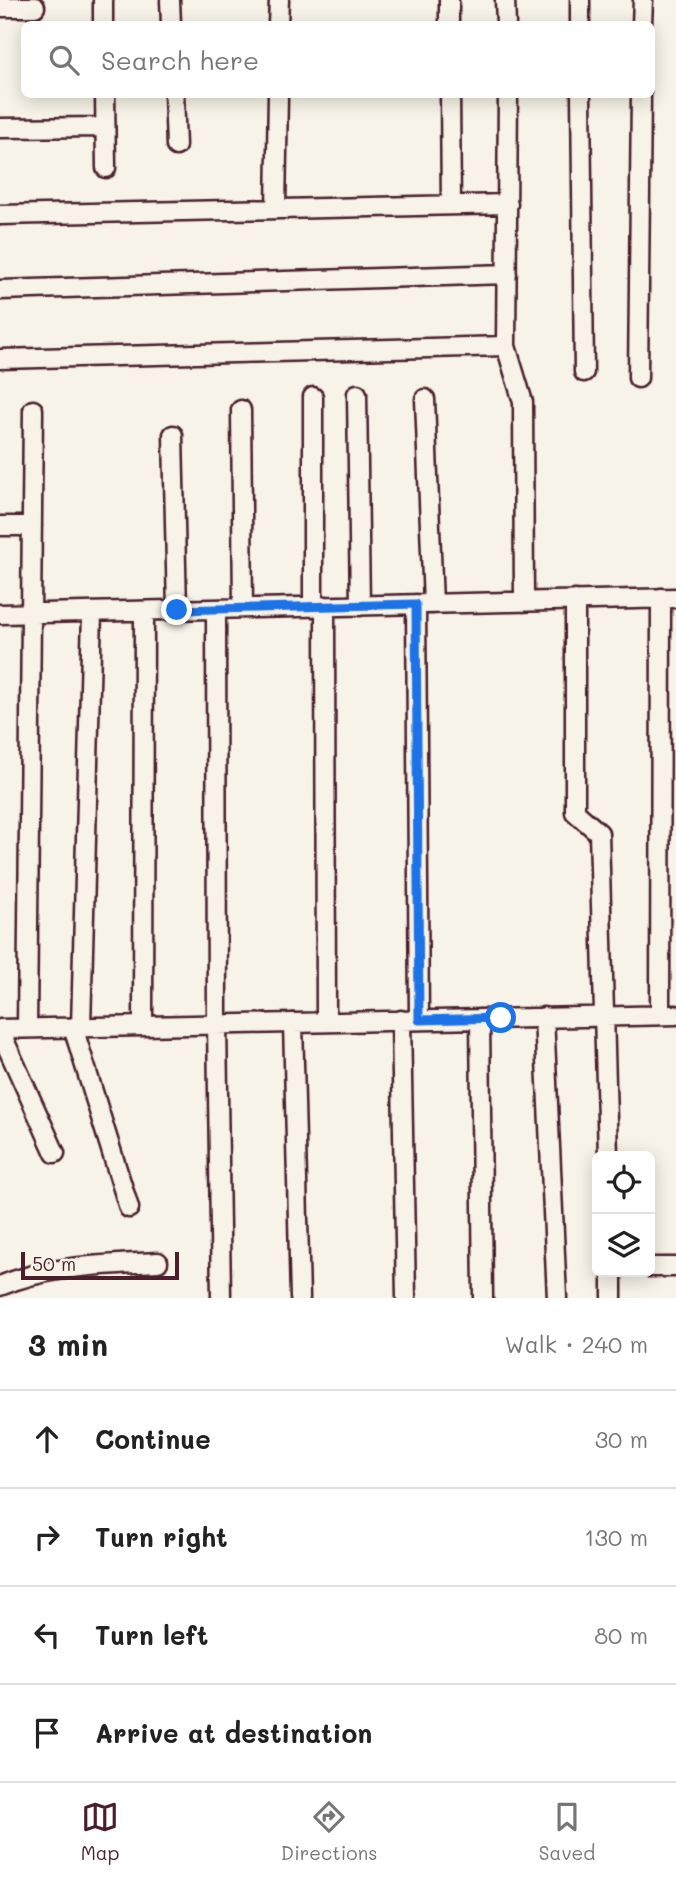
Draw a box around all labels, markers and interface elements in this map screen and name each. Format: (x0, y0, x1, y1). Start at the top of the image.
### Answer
search box (21, 21, 655, 98)
icon: search (45, 41, 83, 79)
text: Search here (101, 43, 259, 77)
route end (161, 594, 192, 625)
route start (485, 1002, 516, 1033)
map controls (592, 1151, 655, 1277)
button: locate (592, 1151, 655, 1214)
button: layers (592, 1214, 655, 1277)
scale bar (21, 1249, 178, 1281)
text: 50 m (32, 1251, 76, 1276)
text: 3 min (28, 1324, 108, 1364)
text: Walk · 240 m (505, 1329, 648, 1359)
icon: ahead (28, 1420, 66, 1458)
text: Continue (95, 1422, 211, 1456)
text: 30 m (595, 1424, 648, 1454)
icon: right (28, 1518, 66, 1556)
text: Turn right (95, 1520, 228, 1554)
text: 130 m (584, 1522, 648, 1552)
icon: left (28, 1616, 66, 1654)
text: Turn left (95, 1618, 208, 1652)
text: 80 m (594, 1620, 648, 1650)
icon: arrive (28, 1714, 66, 1752)
text: Arrive at destination (95, 1716, 372, 1750)
tab: Map (81, 1798, 119, 1865)
tab: Directions (281, 1798, 377, 1865)
tab: Saved (539, 1798, 595, 1865)

